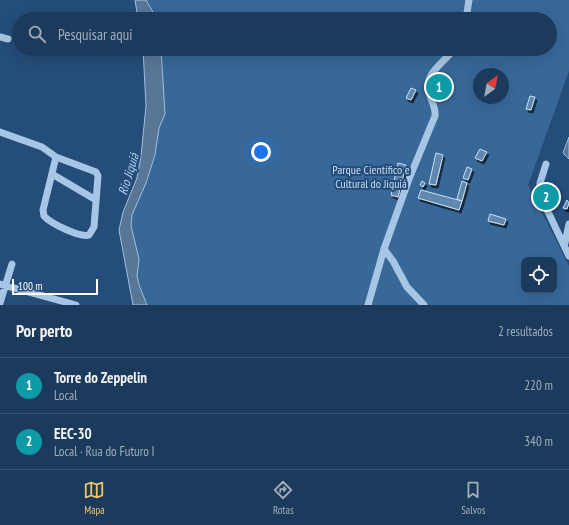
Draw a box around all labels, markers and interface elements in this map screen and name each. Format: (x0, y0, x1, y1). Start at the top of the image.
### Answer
search box (12, 12, 557, 56)
icon: search (26, 23, 48, 45)
text: Pesquisar aqui (58, 25, 132, 44)
north arrow (473, 68, 509, 104)
pin: 1 (426, 72, 452, 102)
your location (251, 142, 271, 162)
water label: Rio Jiquiá (114, 150, 143, 197)
park label: Parque Científico e Cultural do Jiquiá (332, 162, 410, 191)
pin: 2 (533, 182, 559, 212)
map controls (521, 257, 557, 293)
button: locate (521, 257, 557, 293)
scale bar (12, 277, 98, 296)
text: 100 m (18, 279, 42, 293)
text: Por perto (16, 320, 72, 342)
text: 2 resultados (498, 323, 553, 340)
text: Torre do Zeppelin (54, 368, 147, 387)
text: 1 (26, 377, 32, 394)
text: 220 m (524, 377, 553, 394)
text: Local (54, 387, 77, 404)
text: EEC-30 (54, 424, 92, 443)
text: 2 (26, 433, 32, 450)
text: 340 m (524, 433, 553, 450)
text: Local · Rua do Futuro I (54, 443, 155, 460)
tab: Mapa (83, 479, 105, 517)
tab: Rotas (272, 479, 294, 517)
tab: Salvos (461, 479, 486, 517)

